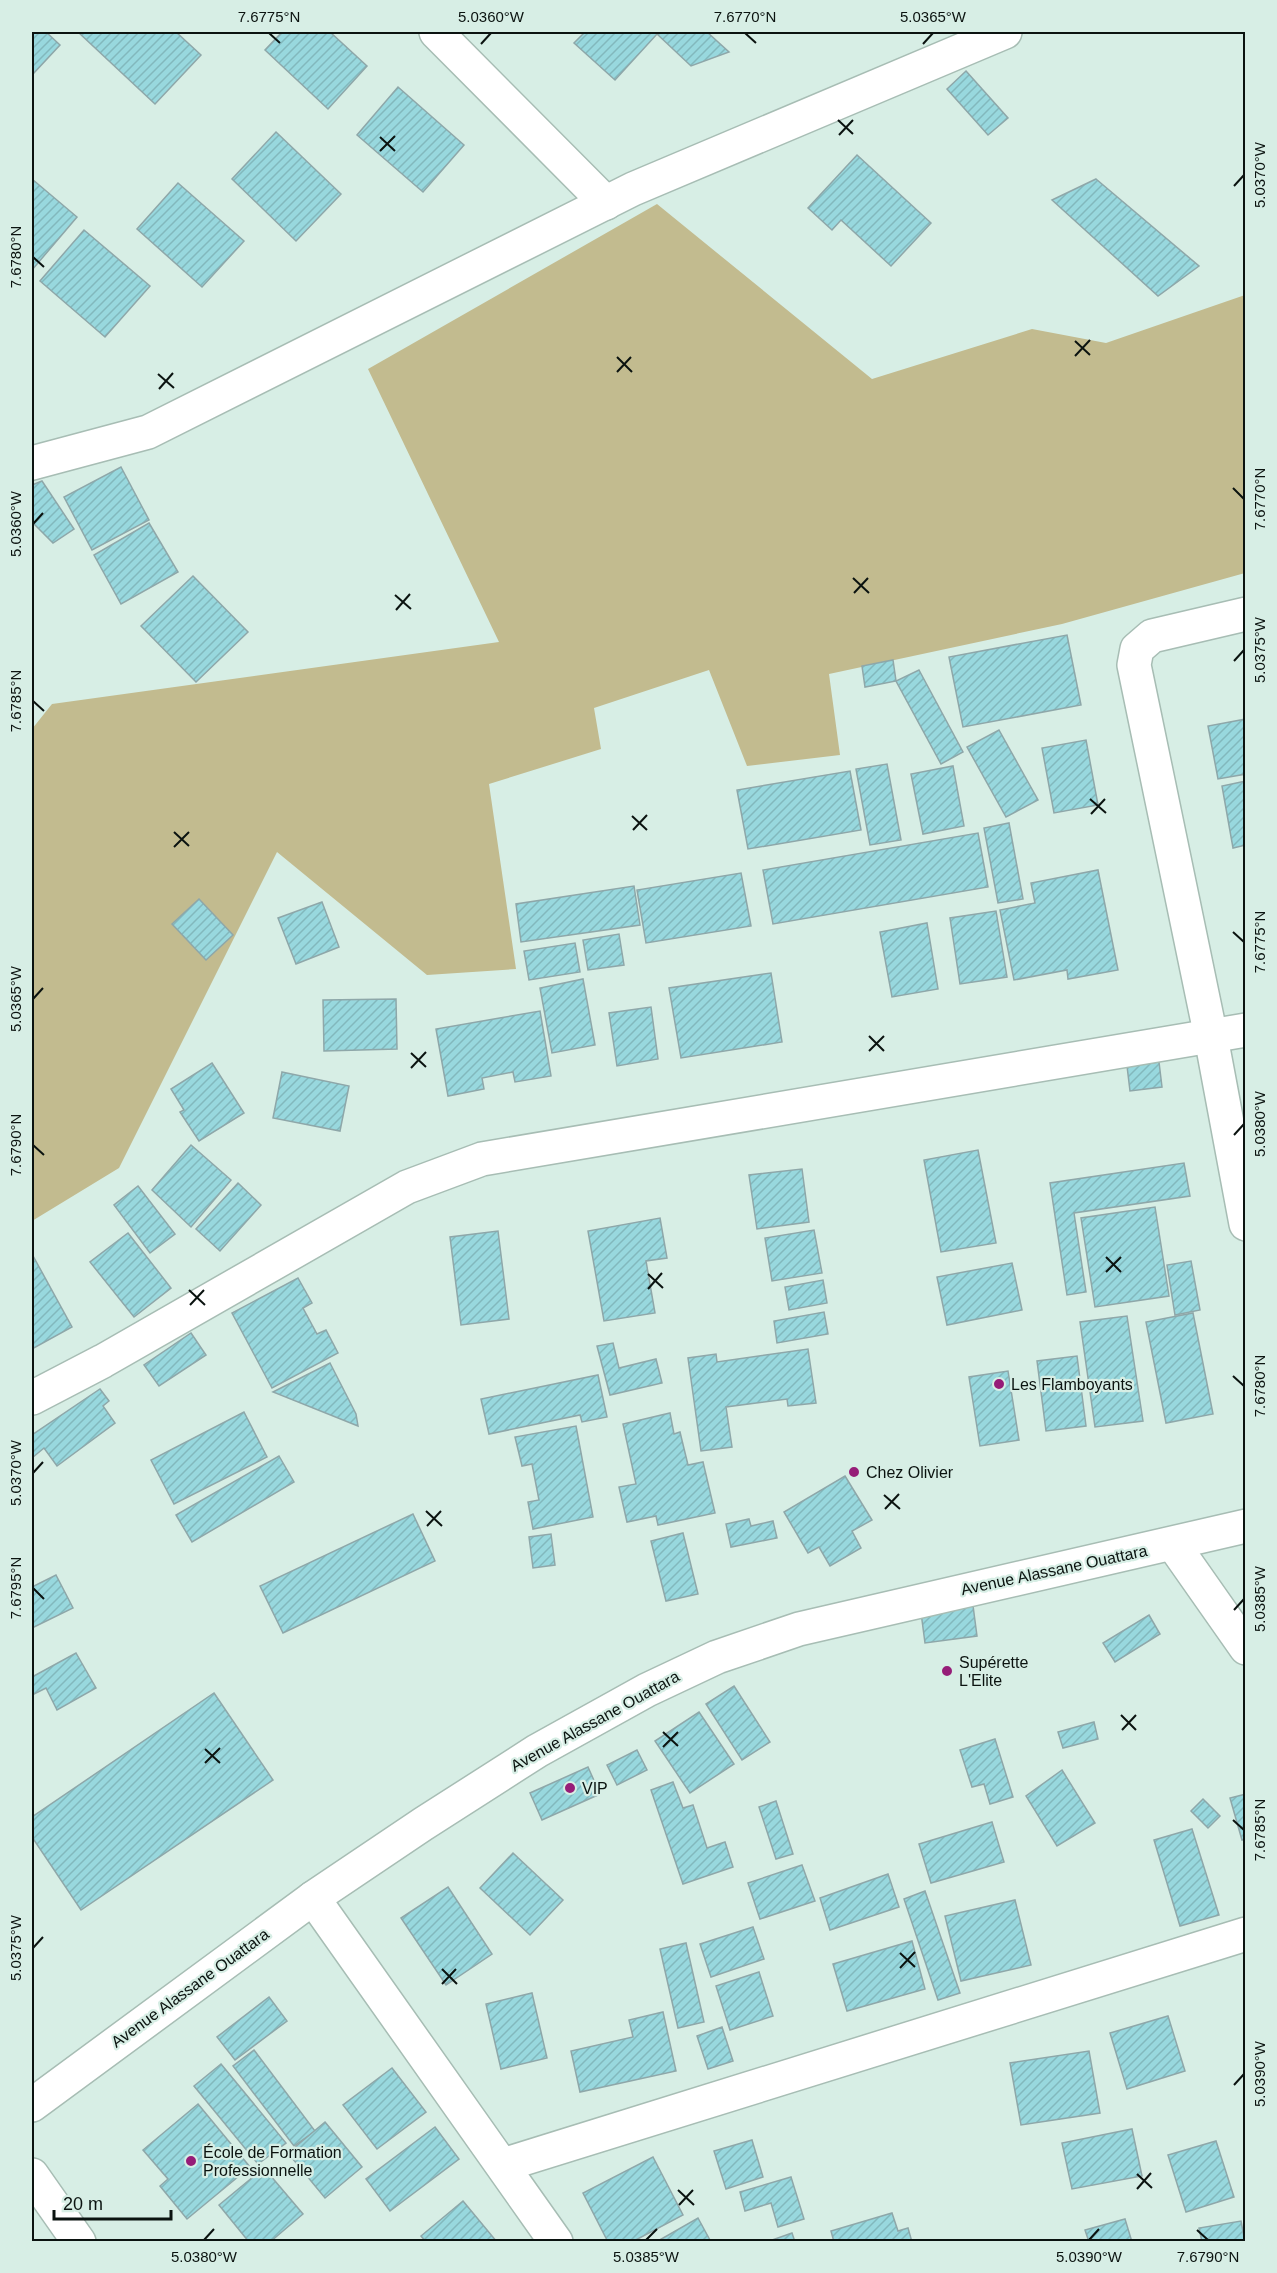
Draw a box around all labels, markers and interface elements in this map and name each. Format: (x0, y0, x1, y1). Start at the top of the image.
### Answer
text: 7.6775°N (238, 8, 300, 25)
text: 5.0360°W (458, 8, 525, 25)
text: 7.6770°N (714, 8, 776, 25)
text: 5.0365°W (900, 8, 967, 25)
text: 5.0370°W (1251, 141, 1268, 208)
text: 7.6780°N (7, 226, 24, 288)
text: 7.6770°N (1251, 468, 1268, 530)
text: 5.0360°W (7, 490, 24, 557)
text: 5.0375°W (1251, 616, 1268, 683)
text: 7.6785°N (7, 670, 24, 732)
text: 7.6775°N (1251, 911, 1268, 973)
text: 5.0365°W (7, 965, 24, 1032)
text: 5.0380°W (1251, 1090, 1268, 1157)
text: 7.6790°N (7, 1114, 24, 1176)
text: 7.6780°N (1251, 1355, 1268, 1417)
place label: Les Flamboyants (1011, 1376, 1133, 1393)
marker: Les Flamboyants (992, 1377, 1006, 1391)
text: 5.0370°W (7, 1439, 24, 1506)
place label: Chez Olivier (866, 1464, 954, 1481)
marker: Chez Olivier (847, 1465, 861, 1479)
street label: Avenue Alassane Ouattara (959, 1542, 1149, 1598)
text: 7.6795°N (7, 1557, 24, 1619)
text: 5.0385°W (1251, 1565, 1268, 1632)
place label: Supérette L'Elite (959, 1654, 1028, 1689)
marker: Supérette L'Elite (940, 1664, 954, 1678)
street label: Avenue Alassane Ouattara (508, 1667, 682, 1775)
place label: VIP (582, 1780, 608, 1797)
marker: VIP (563, 1781, 577, 1795)
text: 7.6785°N (1251, 1799, 1268, 1861)
text: 5.0375°W (7, 1914, 24, 1981)
street label: Avenue Alassane Ouattara (108, 1925, 272, 2051)
text: 5.0390°W (1251, 2040, 1268, 2107)
place label: École de Formation Professionnelle (203, 2143, 342, 2179)
marker: École de Formation Professionnelle (184, 2154, 198, 2168)
scale bar (54, 2183, 171, 2221)
text: 20 m (63, 2194, 103, 2214)
text: 5.0380°W (171, 2248, 238, 2265)
text: 5.0385°W (613, 2248, 680, 2265)
text: 5.0390°W (1056, 2248, 1123, 2265)
text: 7.6790°N (1177, 2248, 1239, 2265)

